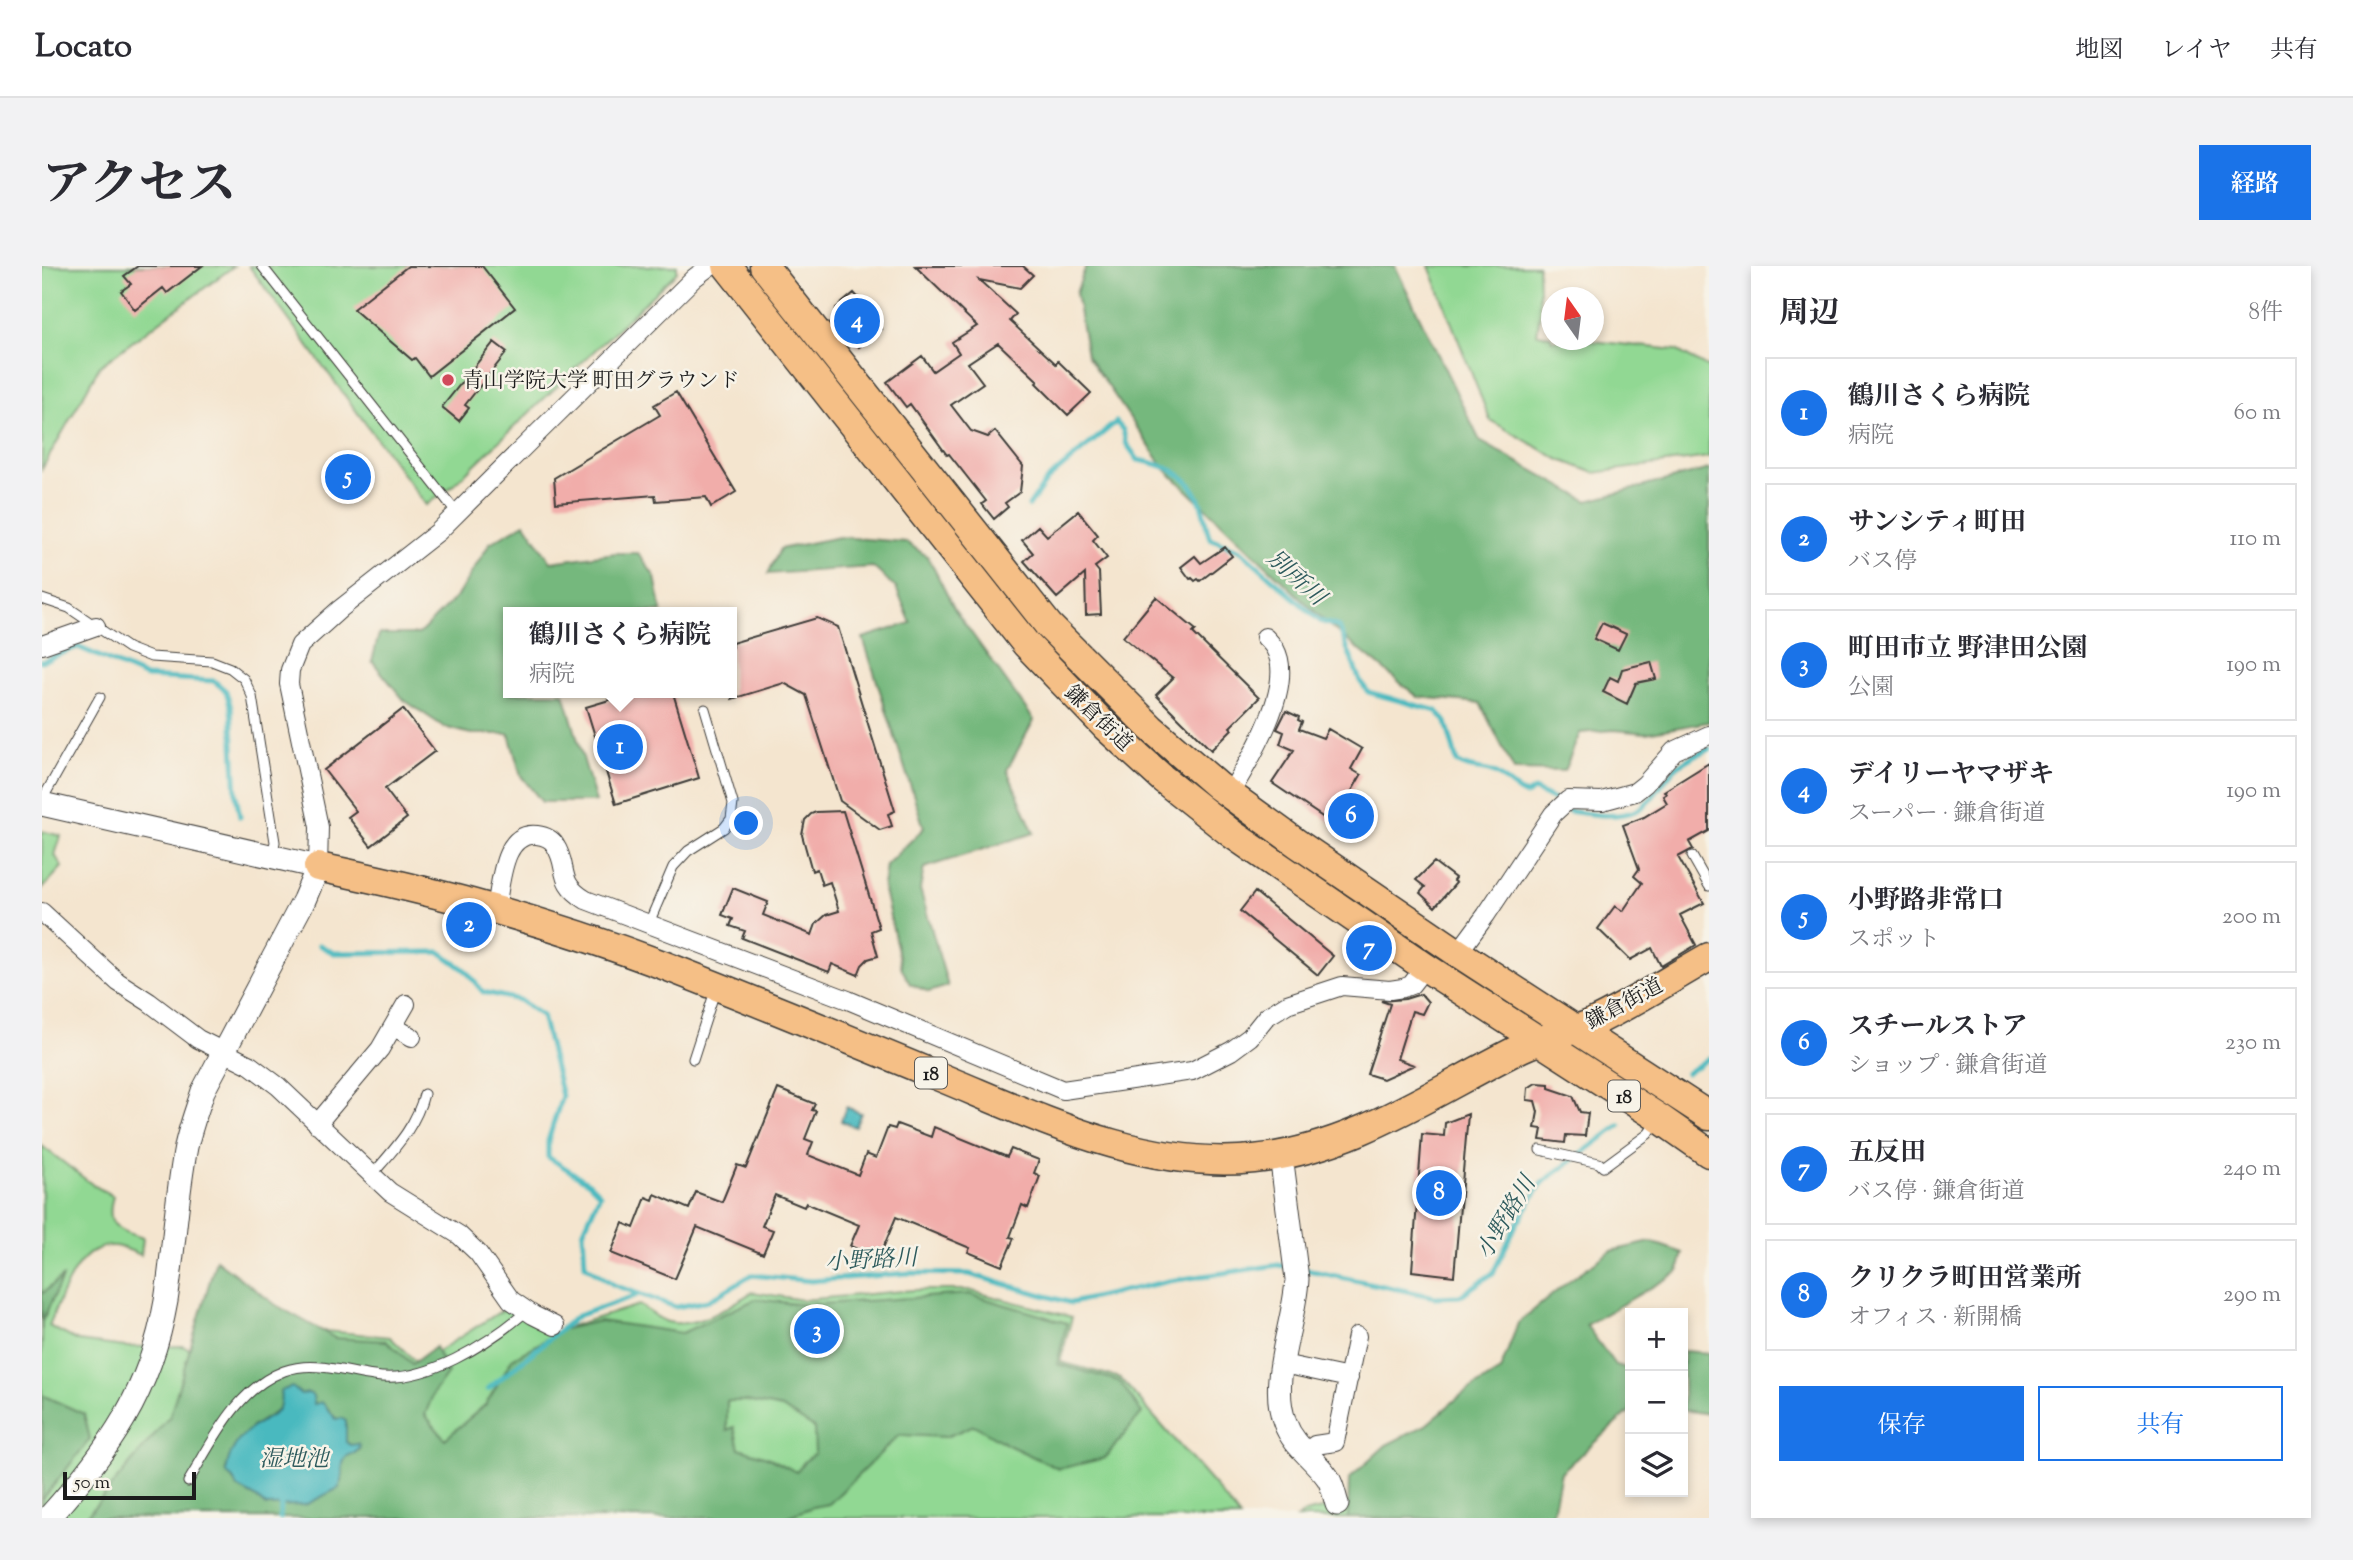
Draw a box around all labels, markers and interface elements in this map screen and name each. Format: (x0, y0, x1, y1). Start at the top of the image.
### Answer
text: Locato (35, 24, 132, 72)
text: 地図 (2075, 34, 2123, 68)
text: レイヤ (2161, 34, 2232, 68)
text: 共有 (2270, 34, 2318, 68)
button: 経路 (2199, 145, 2311, 220)
text: アクセス (42, 152, 237, 222)
north arrow (1541, 287, 1604, 350)
text: 周辺 (1779, 293, 1839, 336)
pin: 4 (834, 295, 880, 347)
text: 8件 (2249, 297, 2283, 330)
place label: 青山学院大学 町田グラウンド (462, 367, 739, 397)
marker: 青山学院大学 町田グラウンド (440, 372, 456, 388)
text: 鶴川さくら病院 (1848, 379, 2030, 416)
text: 1 (1800, 397, 1808, 430)
text: 60 m (2233, 397, 2281, 430)
text: 病院 (1848, 420, 1894, 453)
pin: 5 (325, 451, 371, 503)
text: サンシティ町田 (1848, 505, 2026, 542)
text: 2 (1799, 523, 1809, 556)
text: 110 m (2230, 523, 2281, 556)
water label: 別所川 (1259, 544, 1334, 616)
text: バス停 (1848, 546, 1917, 579)
popup (503, 607, 737, 698)
text: 鶴川さくら病院 (529, 618, 711, 655)
text: 町田市立 野津田公園 (1848, 631, 2088, 668)
text: 3 (1799, 649, 1809, 682)
text: 190 m (2226, 649, 2281, 682)
text: 病院 (529, 659, 575, 692)
text: 公園 (1848, 672, 1894, 705)
street label: 鎌倉街道 (1057, 679, 1138, 759)
pin: 1 (597, 721, 643, 773)
text: デイリーヤマザキ (1848, 757, 2054, 794)
text: 4 (1798, 775, 1810, 808)
text: 190 m (2226, 775, 2281, 808)
pin: 6 (1328, 790, 1374, 842)
text: スーパー · 鎌倉街道 (1848, 798, 2045, 831)
your location (729, 806, 763, 840)
text: 小野路非常口 (1848, 883, 2004, 920)
pin: 2 (446, 899, 492, 951)
text: 5 (1800, 901, 1808, 934)
text: 200 m (2222, 901, 2281, 934)
pin: 7 (1346, 922, 1392, 974)
text: スポット (1848, 924, 1940, 957)
street label: 鎌倉街道 (1581, 972, 1669, 1038)
text: スチールストア (1848, 1009, 2027, 1046)
text: 6 (1798, 1027, 1810, 1060)
text: 230 m (2225, 1027, 2281, 1060)
text: ショップ · 鎌倉街道 (1848, 1050, 2047, 1083)
road number: 18 (915, 1058, 947, 1088)
road number: 18 (1608, 1080, 1640, 1112)
text: 五反田 (1848, 1135, 1926, 1172)
text: 7 (1798, 1153, 1810, 1186)
text: 240 m (2223, 1153, 2281, 1186)
pin: 8 (1416, 1167, 1462, 1219)
water label: 小野路川 (1469, 1168, 1547, 1266)
text: バス停 · 鎌倉街道 (1848, 1176, 2025, 1209)
water label: 小野路川 (824, 1242, 921, 1280)
text: クリクラ町田営業所 (1848, 1261, 2081, 1298)
text: 8 (1798, 1279, 1810, 1312)
text: 290 m (2223, 1279, 2281, 1312)
text: オフィス · 新開橋 (1848, 1302, 2022, 1335)
pin: 3 (794, 1305, 840, 1357)
map controls (1625, 1308, 1688, 1497)
button: + (1625, 1308, 1688, 1371)
button: − (1625, 1371, 1688, 1434)
button: 保存 (1779, 1386, 2024, 1461)
button: 共有 (2038, 1386, 2283, 1461)
button: layers (1625, 1434, 1688, 1497)
water label: 湿地池 (260, 1444, 332, 1477)
scale bar (63, 1469, 196, 1501)
text: 50 m (74, 1470, 110, 1497)

